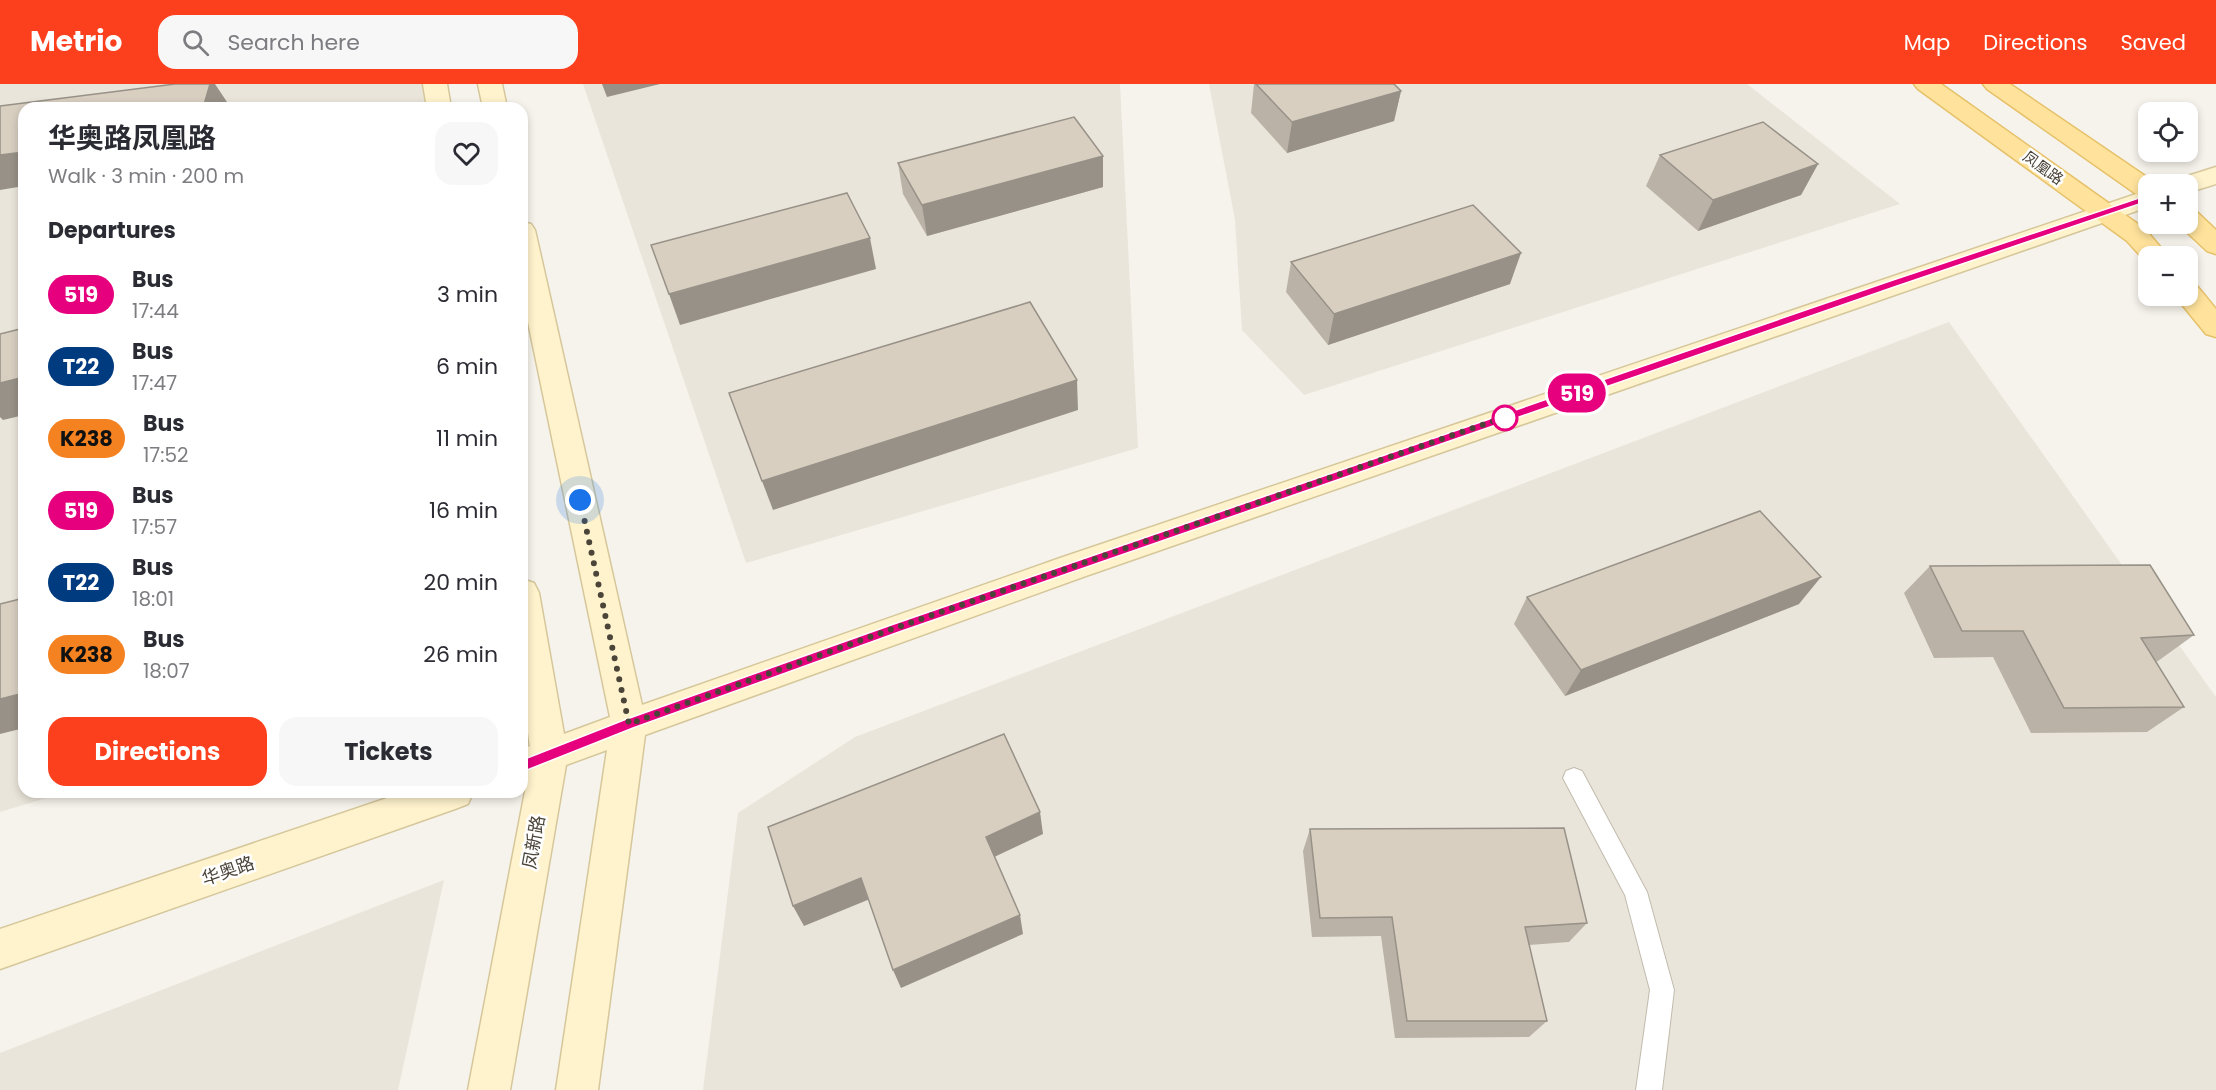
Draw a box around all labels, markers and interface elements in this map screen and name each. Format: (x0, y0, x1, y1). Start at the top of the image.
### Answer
search box (158, 15, 578, 69)
text: Metrio (30, 22, 122, 61)
icon: search (179, 26, 212, 59)
text: Search here (227, 27, 360, 58)
text: Map (1904, 28, 1950, 57)
text: Directions (1983, 28, 2087, 57)
text: Saved (2120, 28, 2186, 57)
map controls (2138, 102, 2198, 306)
button: locate (2138, 102, 2198, 162)
text: 华奥路凤凰路 (48, 119, 216, 158)
button: heart (435, 122, 498, 185)
street label: 凤凰路 (2019, 146, 2068, 189)
text: Walk · 3 min · 200 m (48, 162, 244, 190)
button: + (2138, 174, 2198, 234)
text: Departures (48, 215, 176, 246)
button: − (2138, 246, 2198, 306)
text: Bus (132, 264, 174, 295)
text: 3 min (437, 279, 498, 310)
text: 519 (64, 280, 98, 309)
text: 17:44 (132, 297, 179, 325)
text: Bus (132, 336, 174, 367)
text: 6 min (436, 351, 498, 382)
text: T22 (63, 352, 99, 381)
text: 17:47 (132, 369, 177, 397)
line badge: 519 (1542, 374, 1612, 412)
text: 519 (1560, 379, 1594, 408)
unlabelled marker (1492, 405, 1518, 431)
text: Bus (143, 408, 185, 439)
text: 11 min (436, 423, 498, 454)
text: K238 (60, 424, 113, 453)
text: 17:52 (143, 441, 189, 469)
text: Bus (132, 480, 174, 511)
your location (565, 485, 595, 515)
text: 16 min (429, 495, 498, 526)
text: 519 (64, 496, 98, 525)
text: 17:57 (132, 513, 177, 541)
text: Bus (132, 552, 174, 583)
text: 20 min (424, 567, 498, 598)
text: T22 (63, 568, 99, 597)
text: 18:01 (132, 585, 174, 613)
text: Bus (143, 624, 185, 655)
text: 26 min (423, 639, 498, 670)
text: K238 (60, 640, 113, 669)
text: 18:07 (143, 657, 190, 685)
button: Directions (48, 717, 267, 786)
button: Tickets (279, 717, 498, 786)
street label: 凤新路 (517, 813, 551, 871)
street label: 华奥路 (198, 850, 257, 891)

